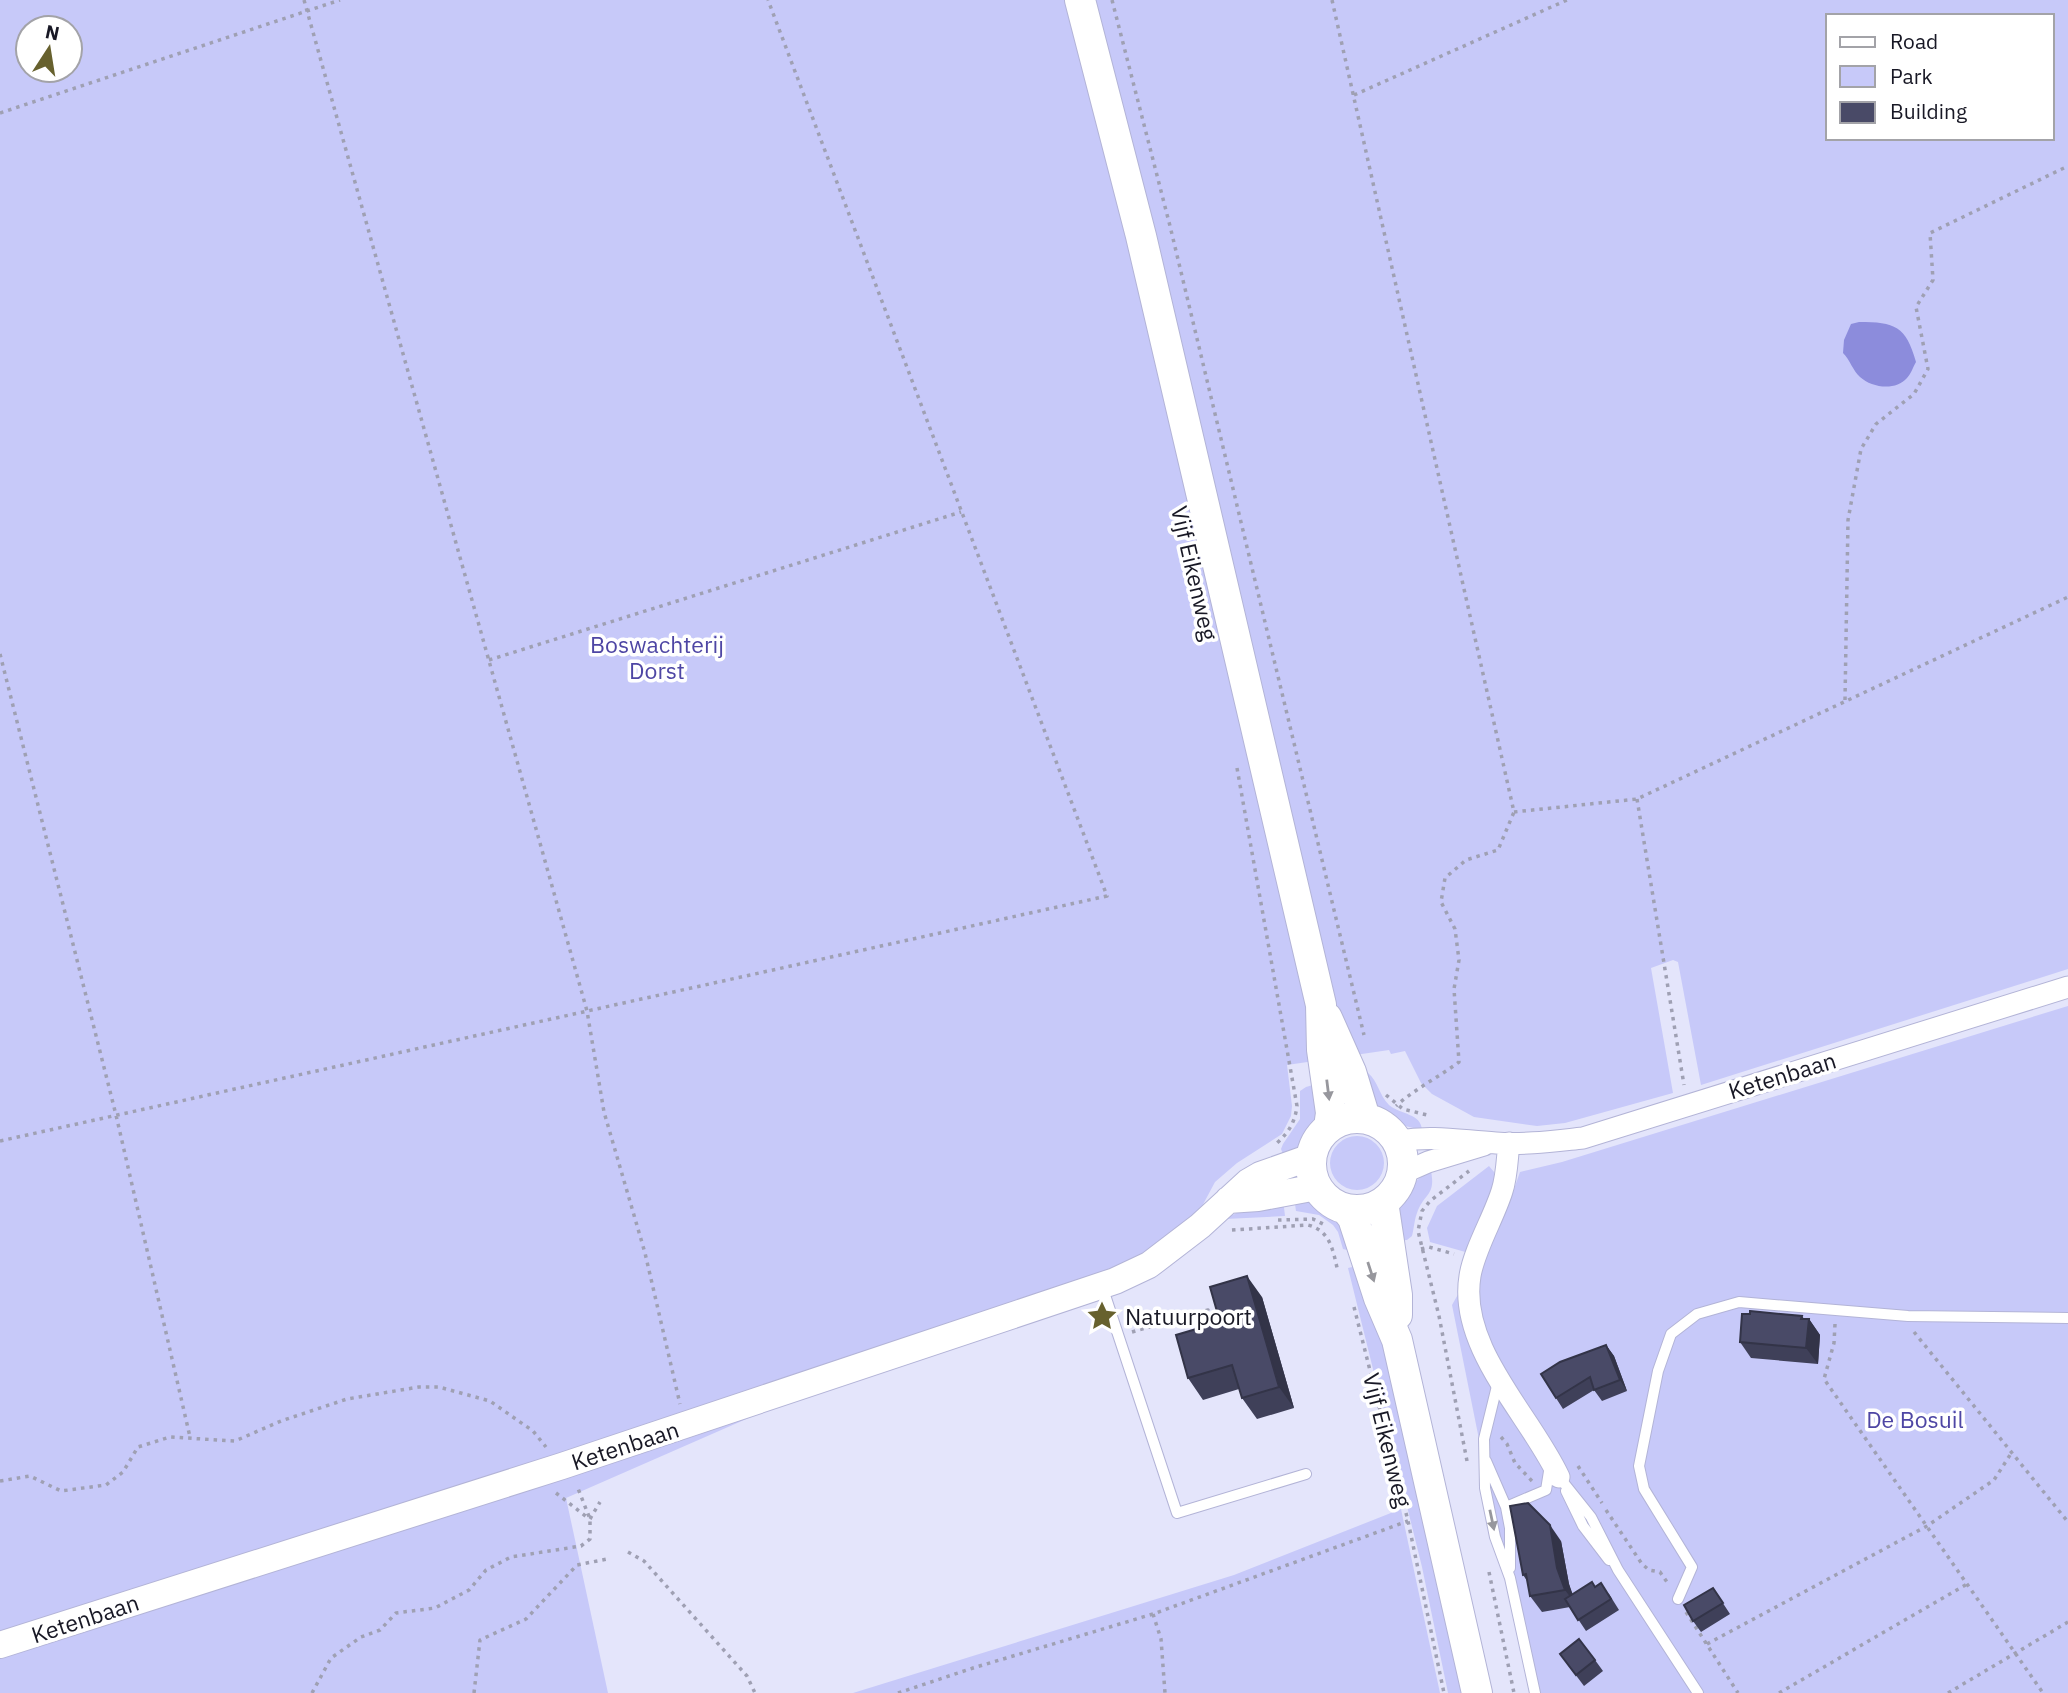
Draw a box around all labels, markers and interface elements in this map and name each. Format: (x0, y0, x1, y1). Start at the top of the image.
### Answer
north arrow (14, 14, 84, 84)
legend (1826, 14, 2054, 140)
text: N (43, 19, 62, 46)
text: Road (1890, 27, 1938, 55)
text: Park (1890, 62, 1933, 90)
text: Building (1890, 97, 1967, 125)
street label: Vijf Eikenweg (1165, 503, 1225, 643)
park label: Boswachterij Dorst (590, 629, 724, 685)
street label: Ketenbaan (1724, 1044, 1840, 1106)
one-way arrow (1323, 1079, 1334, 1101)
one-way arrow (1366, 1261, 1377, 1282)
place icon: Natuurpoort (1085, 1299, 1119, 1333)
place label: Natuurpoort (1125, 1301, 1252, 1331)
street label: Vijf Eikenweg (1357, 1370, 1419, 1510)
park label: De Bosuil (1866, 1404, 1964, 1434)
street label: Ketenbaan (567, 1414, 683, 1476)
one-way arrow (1486, 1509, 1497, 1531)
street label: Ketenbaan (27, 1587, 143, 1649)

